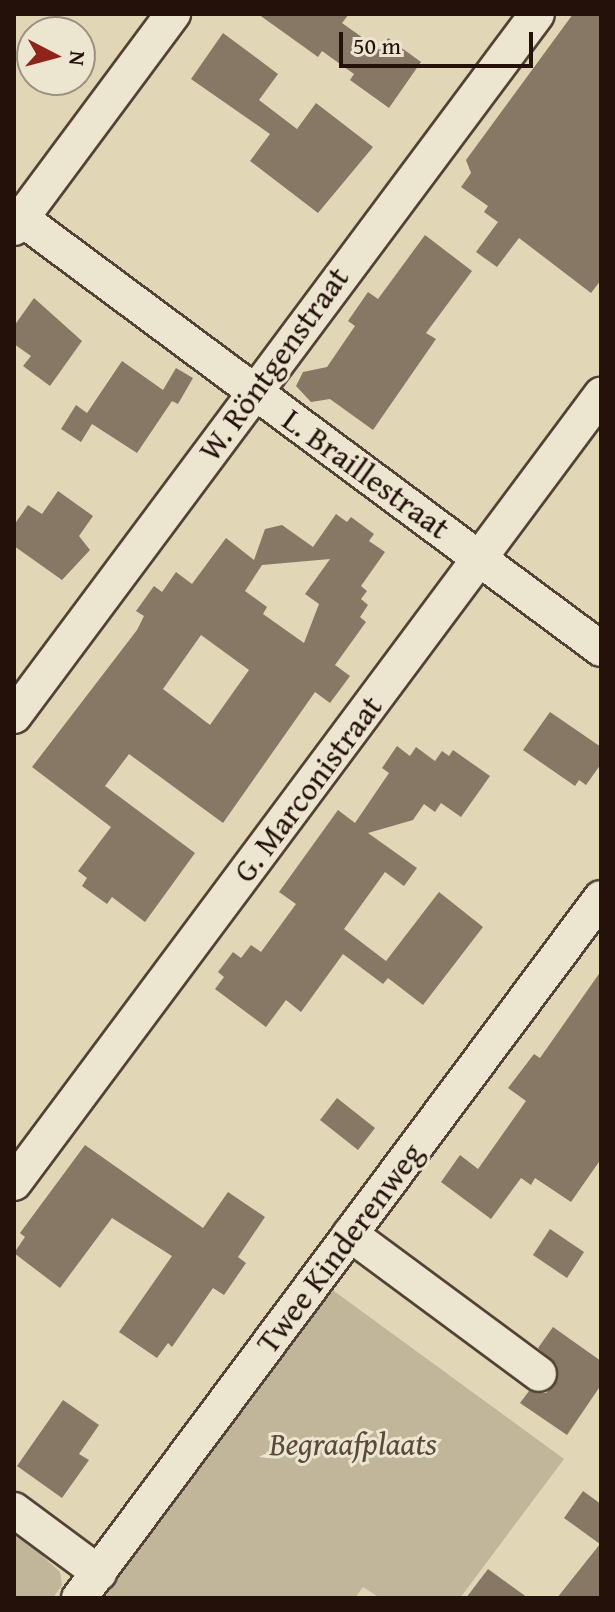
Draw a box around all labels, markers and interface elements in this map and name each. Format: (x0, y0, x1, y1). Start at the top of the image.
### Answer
north arrow (16, 16, 96, 96)
scale bar (343, 16, 537, 66)
text: 50 m (353, 28, 401, 63)
text: N (61, 49, 95, 67)
street label: W. Röntgenstraat (191, 260, 357, 468)
street label: L. Braillestraat (275, 401, 457, 547)
street label: G. Marconistraat (225, 688, 391, 890)
street label: Twee Kinderenweg (248, 1135, 432, 1361)
park label: Begraafplaats (269, 1425, 437, 1463)

